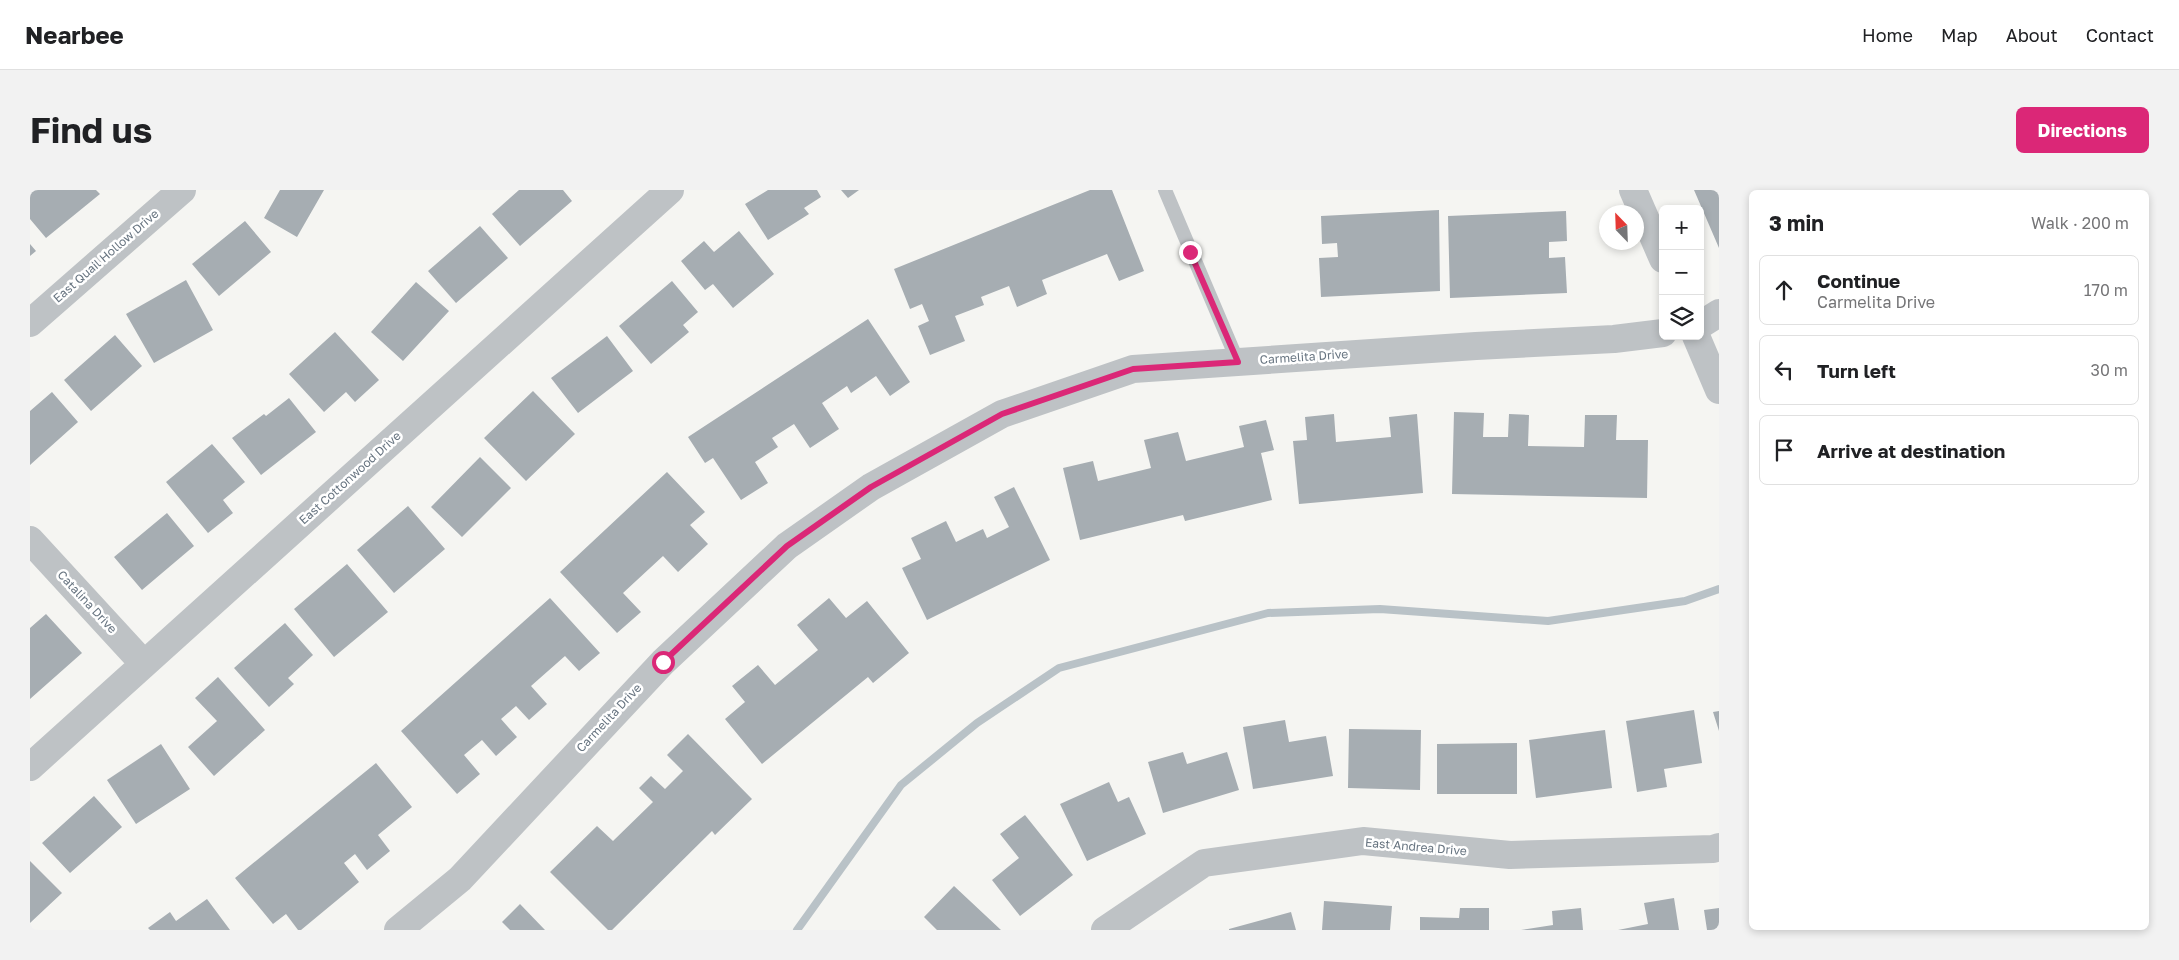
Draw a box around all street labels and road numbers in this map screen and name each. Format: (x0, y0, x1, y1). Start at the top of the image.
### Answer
street label: East Quail Hollow Drive (50, 206, 161, 305)
street label: Carmelita Drive (1259, 346, 1349, 367)
street label: East Cottonwood Drive (296, 428, 404, 527)
street label: Catalina Drive (54, 567, 120, 636)
street label: Carmelita Drive (573, 680, 644, 755)
street label: East Andrea Drive (1365, 835, 1468, 858)

